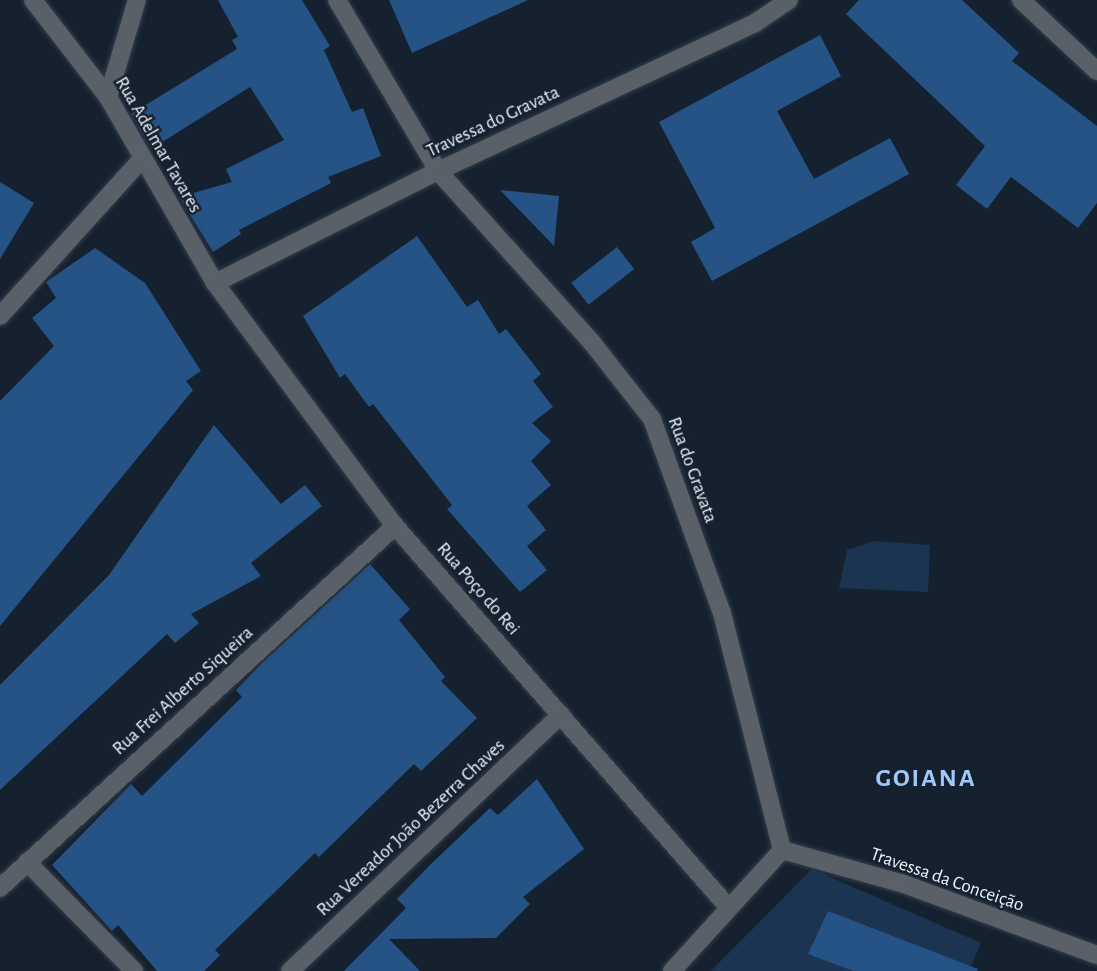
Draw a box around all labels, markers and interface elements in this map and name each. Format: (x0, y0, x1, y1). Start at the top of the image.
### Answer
street label: Rua Adelmar Tavares (110, 73, 206, 217)
street label: Travessa do Gravata (423, 81, 563, 163)
street label: Rua do Gravata (662, 414, 722, 526)
street label: Rua Poço do Rei (432, 538, 524, 640)
street label: Rua Frei Alberto Siqueira (108, 622, 258, 760)
street label: Rua Vereador João Bezerra Chaves (312, 735, 510, 921)
district label: GOIANA (876, 763, 976, 795)
street label: Travessa da Conceição (867, 843, 1027, 917)

